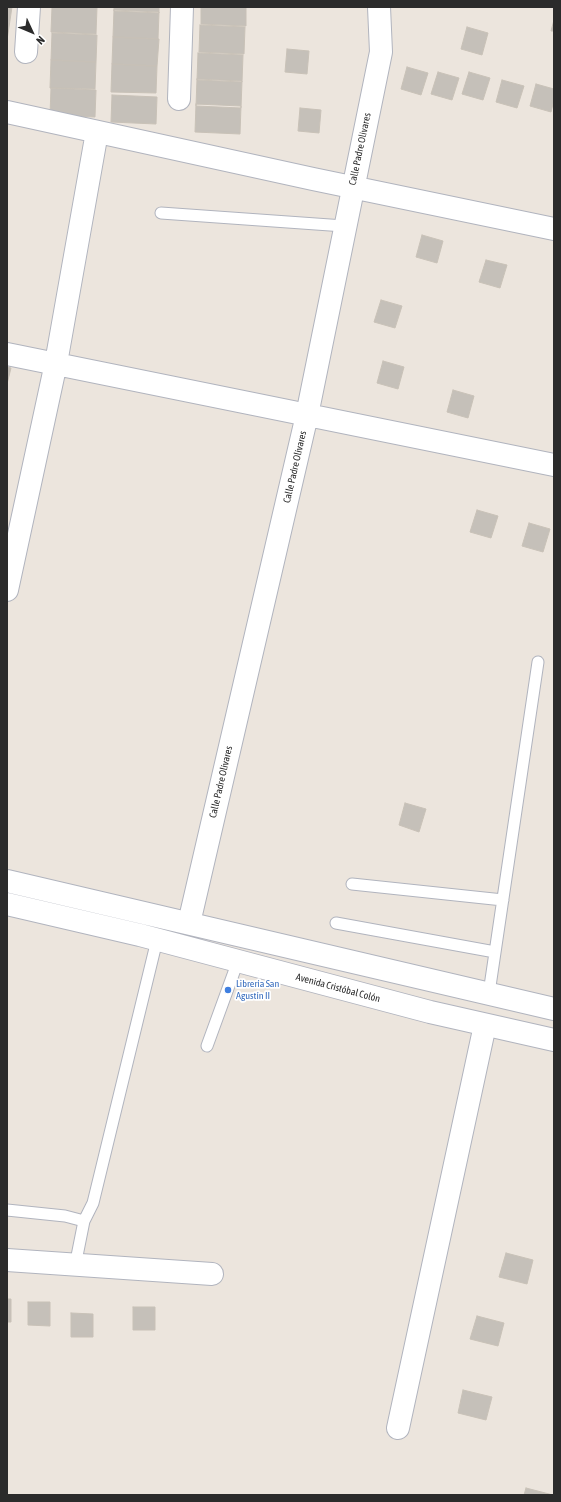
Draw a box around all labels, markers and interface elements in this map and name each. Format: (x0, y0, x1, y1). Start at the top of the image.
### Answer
north arrow (12, 12, 52, 52)
text: N (34, 34, 47, 47)
street label: Calle Padre Olivares (346, 112, 374, 186)
street label: Calle Padre Olivares (281, 430, 309, 504)
street label: Calle Padre Olivares (207, 745, 235, 819)
street label: Avenida Cristóbal Colón (295, 971, 381, 1005)
place label: Librería San Agustín II (236, 978, 279, 1002)
marker: Librería San Agustín II (223, 985, 233, 995)

